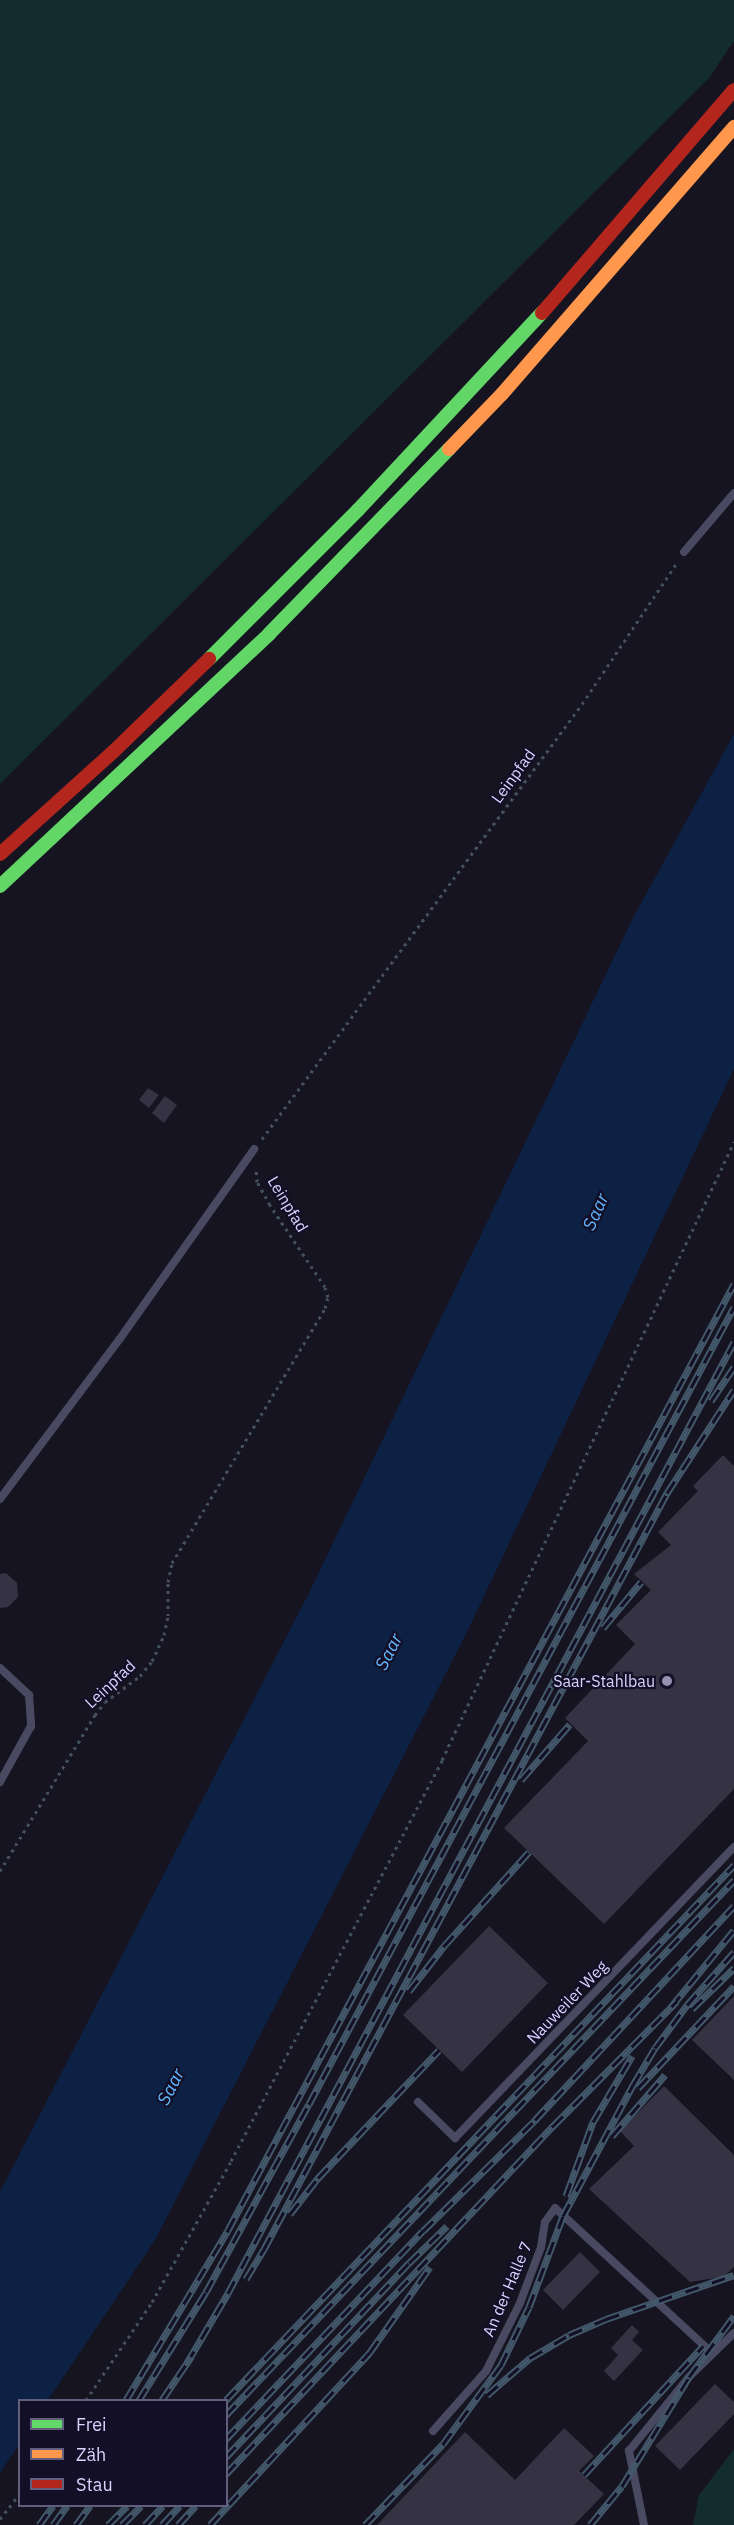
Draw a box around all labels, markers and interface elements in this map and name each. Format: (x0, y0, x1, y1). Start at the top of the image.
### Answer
street label: Leinpfad (487, 745, 539, 807)
street label: Leinpfad (264, 1173, 312, 1235)
water label: Saar (578, 1190, 614, 1234)
water label: Saar (371, 1630, 407, 1674)
street label: Leinpfad (81, 1656, 139, 1712)
place label: Saar-Stahlbau (553, 1671, 655, 1691)
marker: Saar-Stahlbau (660, 1674, 674, 1688)
street label: Nauweiler Weg (523, 1956, 611, 2048)
water label: Saar (153, 2065, 189, 2109)
street label: An der Halle 7 (478, 2239, 536, 2339)
legend (18, 2399, 228, 2507)
text: Frei (76, 2413, 107, 2436)
text: Zäh (76, 2443, 106, 2466)
text: Stau (76, 2473, 113, 2496)

